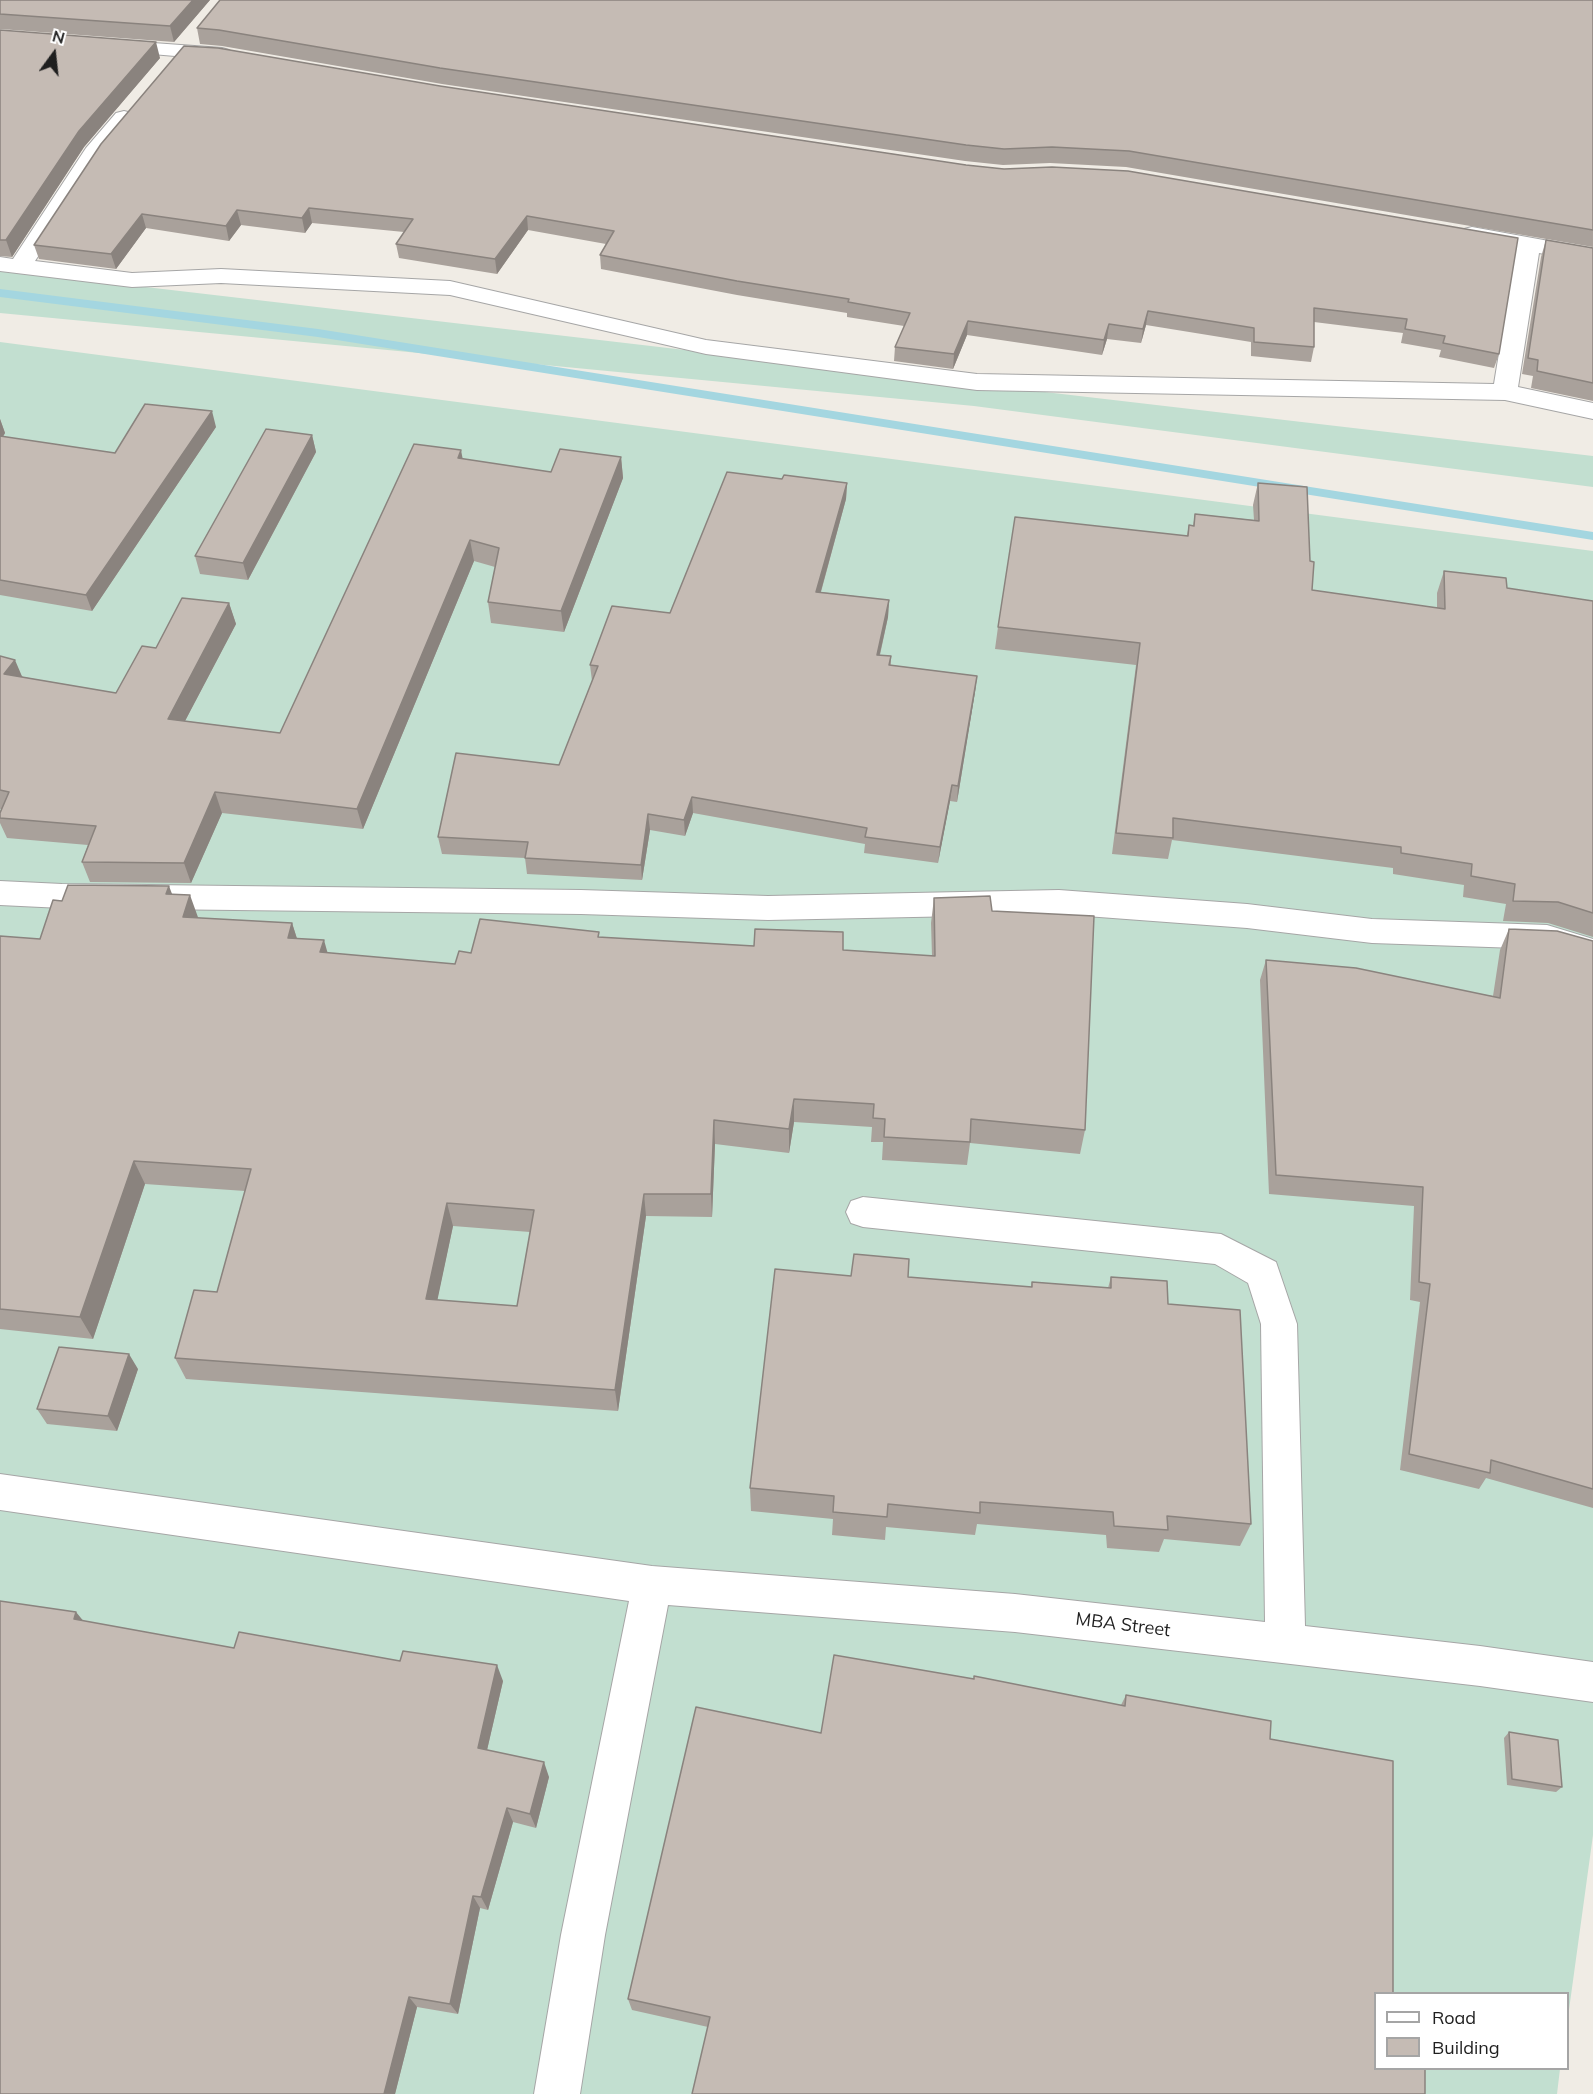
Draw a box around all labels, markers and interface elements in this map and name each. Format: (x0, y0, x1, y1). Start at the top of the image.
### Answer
north arrow (24, 24, 84, 84)
text: N (50, 25, 67, 48)
street label: MBA Street (1074, 1608, 1172, 1642)
legend (1374, 1992, 1569, 2070)
text: Road (1432, 2006, 1476, 2029)
text: Building (1432, 2036, 1500, 2059)

